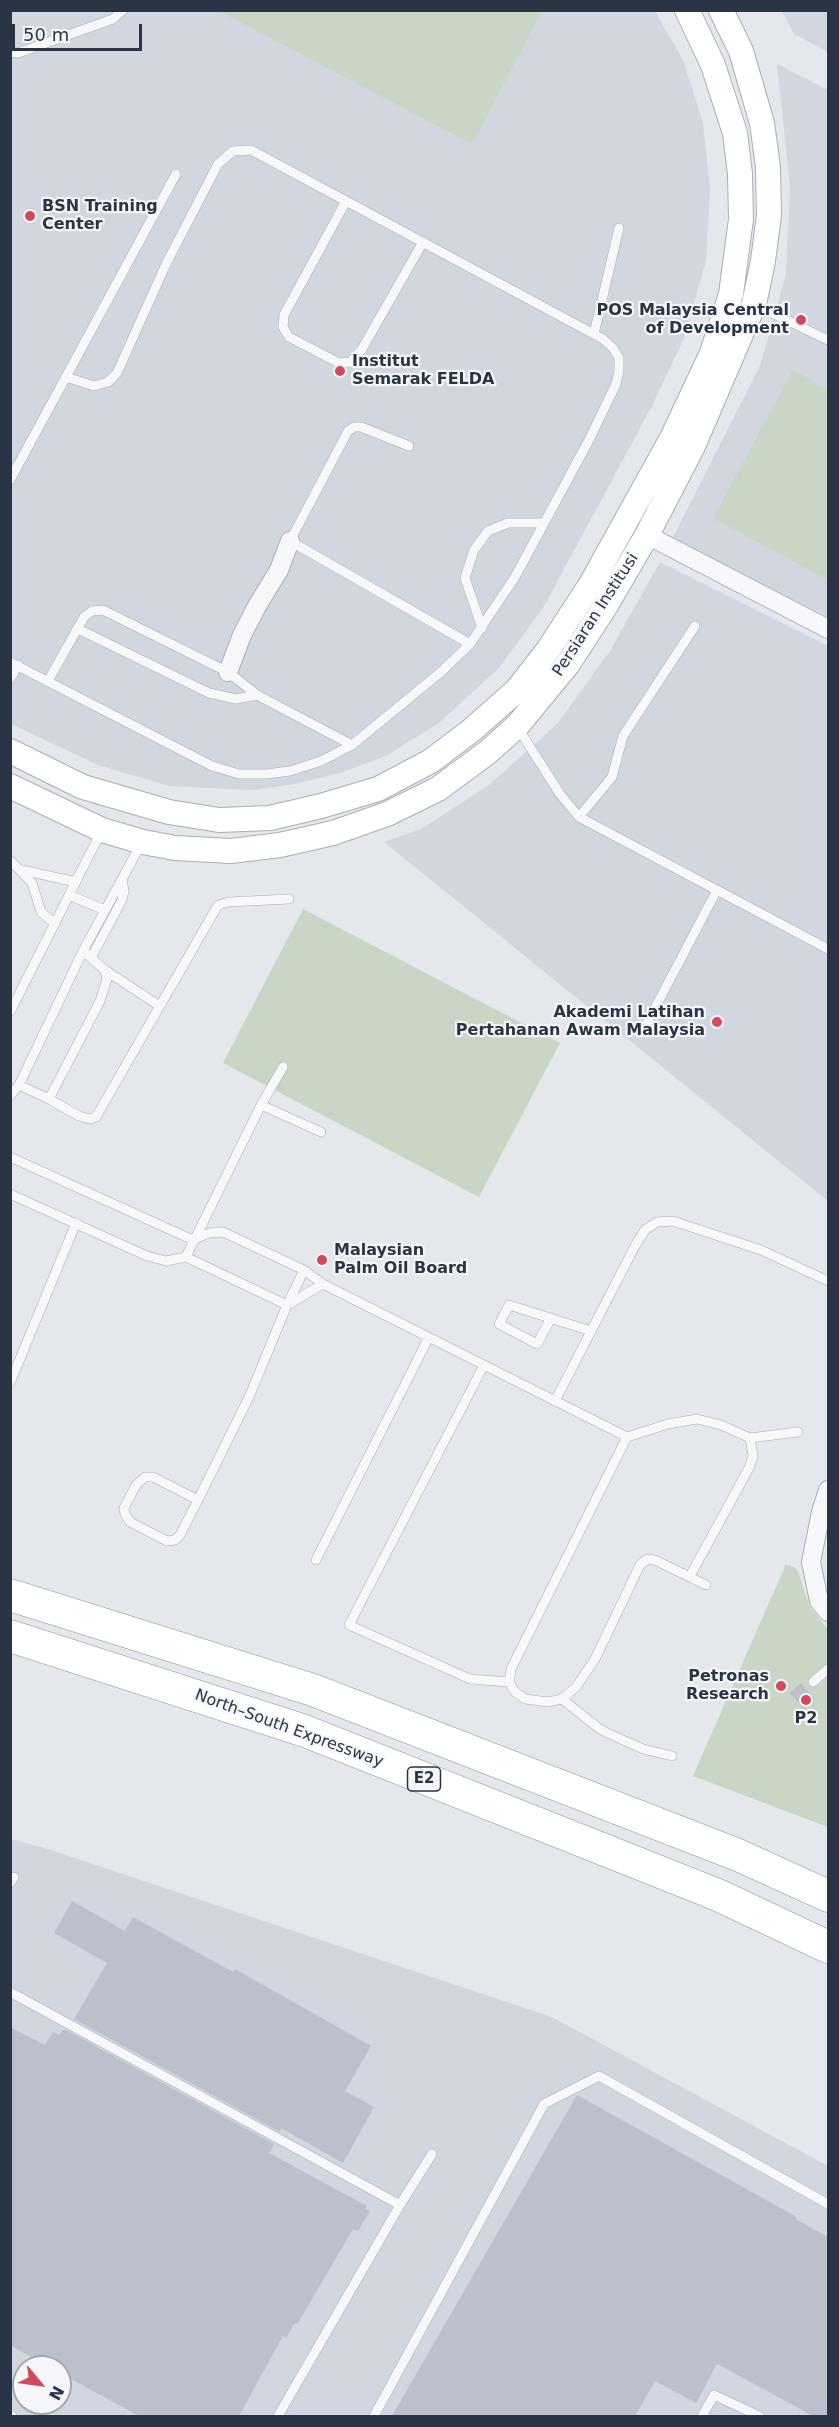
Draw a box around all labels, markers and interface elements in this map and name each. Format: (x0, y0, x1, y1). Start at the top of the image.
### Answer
scale bar (15, 12, 146, 50)
text: 50 m (23, 24, 69, 45)
place label: BSN Training Center (42, 197, 158, 235)
marker: BSN Training Center (23, 209, 37, 223)
place label: POS Malaysia Central of Development (596, 301, 789, 339)
marker: POS Malaysia Central of Development (794, 313, 808, 327)
place label: Institut Semarak FELDA (352, 352, 494, 390)
marker: Institut Semarak FELDA (333, 364, 347, 378)
street label: Persiaran Institusi (549, 550, 643, 680)
place label: Akademi Latihan Pertahanan Awam Malaysia (456, 1003, 705, 1041)
marker: Akademi Latihan Pertahanan Awam Malaysia (710, 1015, 724, 1029)
place label: Malaysian Palm Oil Board (334, 1241, 467, 1279)
marker: Malaysian Palm Oil Board (315, 1253, 329, 1267)
place label: Petronas Research (686, 1667, 769, 1705)
marker: Petronas Research (774, 1679, 788, 1693)
street label: North–South Expressway (192, 1686, 386, 1772)
marker: P2 (799, 1693, 813, 1707)
place label: P2 (795, 1709, 817, 1729)
road number: E2 (408, 1767, 440, 1791)
north arrow (12, 2355, 72, 2415)
text: N (45, 2383, 68, 2403)

